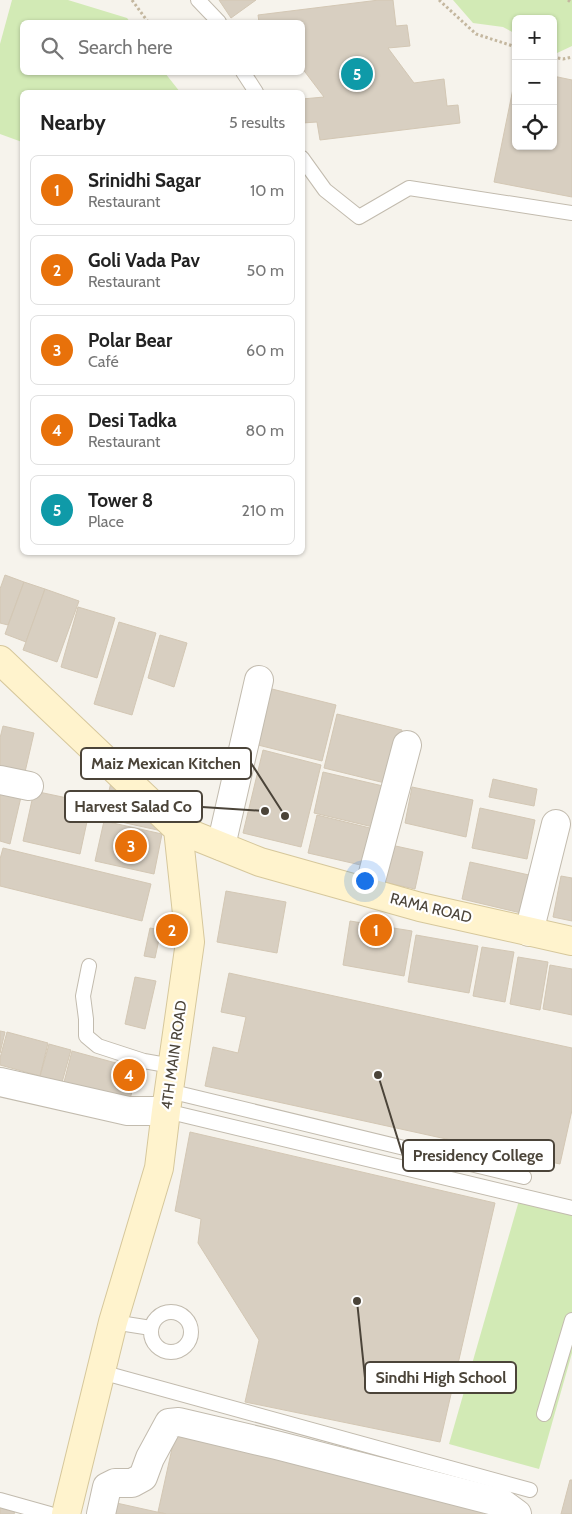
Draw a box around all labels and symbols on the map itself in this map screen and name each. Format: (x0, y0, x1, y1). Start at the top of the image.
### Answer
pin: 5 (341, 55, 373, 93)
callout: Maiz Mexican Kitchen (81, 748, 251, 779)
text: Maiz Mexican Kitchen (91, 754, 241, 773)
callout: Harvest Salad Co (65, 791, 202, 822)
text: Harvest Salad Co (74, 797, 192, 816)
pin: 3 (115, 827, 147, 865)
your location (352, 868, 378, 894)
street label: RAMA ROAD (388, 889, 474, 927)
pin: 2 (156, 911, 188, 949)
pin: 1 (360, 911, 392, 949)
street label: 4TH MAIN ROAD (157, 999, 191, 1111)
pin: 4 (113, 1056, 145, 1094)
callout: Presidency College (403, 1140, 554, 1171)
text: Presidency College (413, 1146, 543, 1165)
callout: Sindhi High School (365, 1362, 516, 1393)
text: Sindhi High School (376, 1368, 506, 1387)

